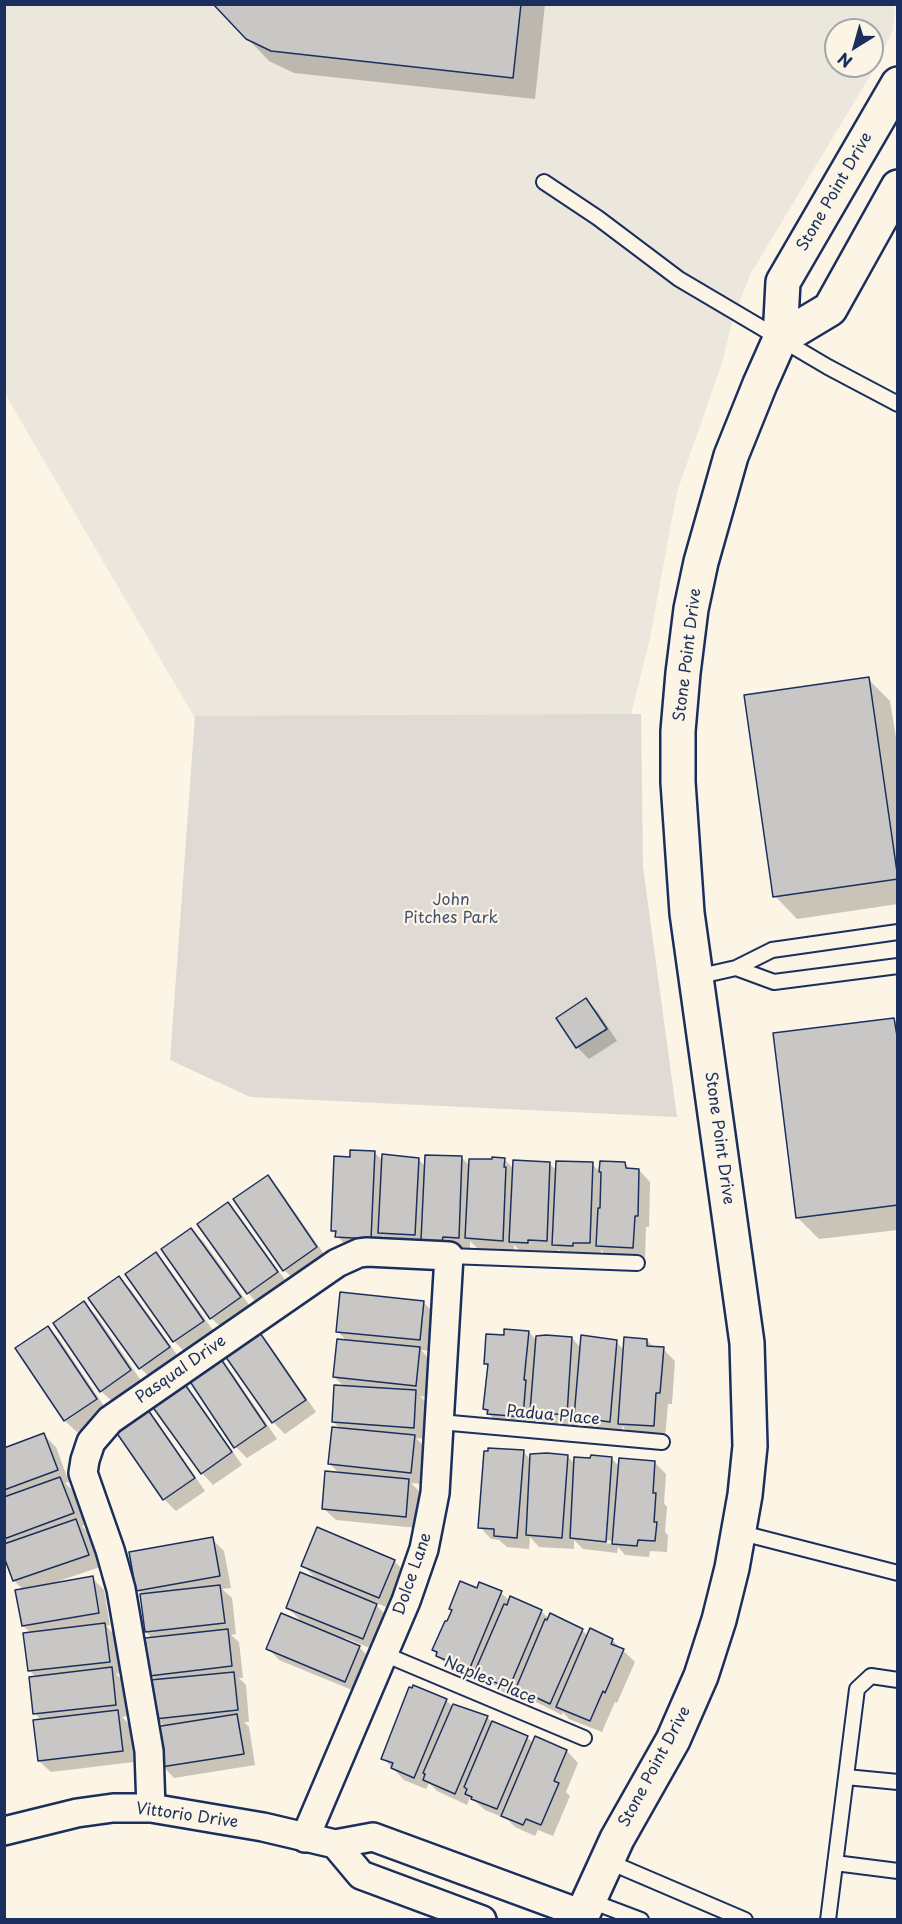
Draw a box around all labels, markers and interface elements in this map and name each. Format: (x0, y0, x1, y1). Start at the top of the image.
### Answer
north arrow (824, 18, 884, 78)
text: N (832, 47, 857, 74)
street label: Stone Point Drive (793, 129, 877, 255)
street label: Stone Point Drive (670, 587, 706, 723)
park label: John Pitches Park (404, 891, 498, 929)
street label: Stone Point Drive (700, 1070, 738, 1206)
street label: Pasqual Drive (132, 1332, 230, 1408)
street label: Padua Place (505, 1402, 601, 1430)
street label: Dolce Lane (390, 1530, 436, 1618)
street label: Naples Place (441, 1653, 539, 1709)
street label: Stone Point Drive (615, 1703, 695, 1831)
street label: Vittorio Drive (135, 1799, 239, 1833)

